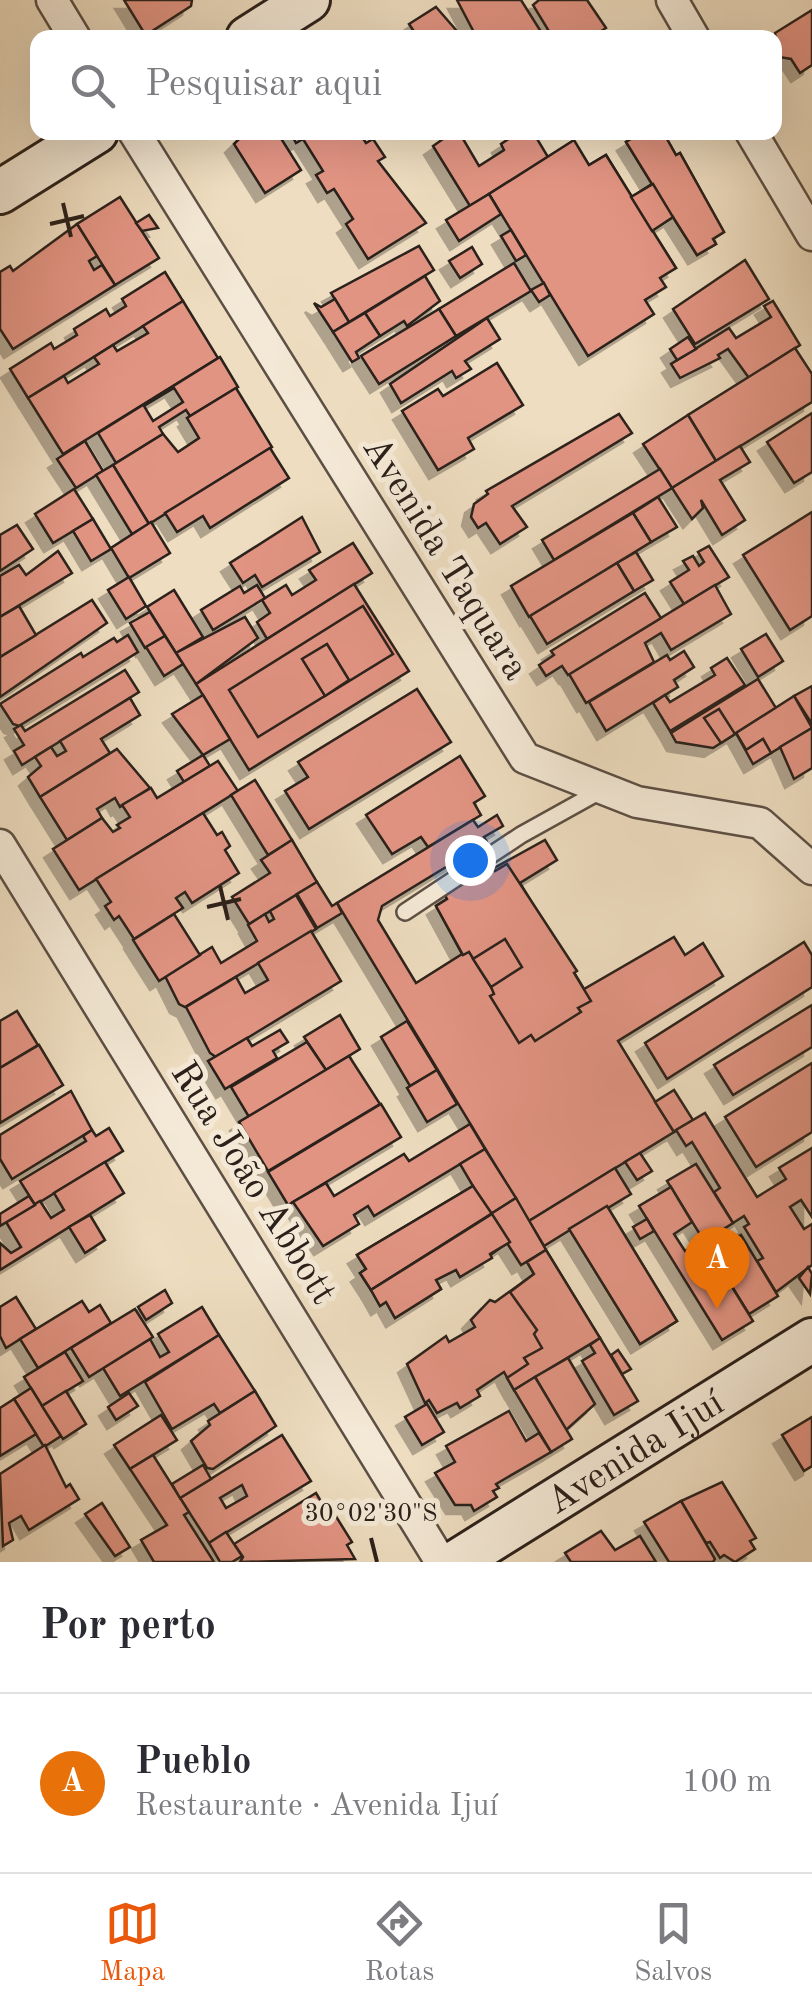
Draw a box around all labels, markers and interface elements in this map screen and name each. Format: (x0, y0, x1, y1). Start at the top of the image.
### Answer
search box (30, 30, 782, 140)
icon: search (65, 58, 120, 113)
text: Pesquisar aqui (145, 66, 382, 104)
street label: Avenida Taquara (354, 430, 535, 687)
your location (445, 835, 496, 886)
street label: Rua João Abbott (163, 1056, 342, 1312)
pin: A (684, 1226, 750, 1309)
street label: Avenida Ijuí (541, 1384, 731, 1523)
text: 30°02'30"S (305, 1502, 437, 1527)
text: Por perto (40, 1606, 216, 1648)
text: Pueblo (135, 1744, 251, 1782)
text: A (60, 1767, 85, 1799)
text: 100 m (682, 1767, 772, 1799)
text: Restaurante · Avenida Ijuí (135, 1791, 498, 1823)
tab: Mapa (100, 1896, 165, 1991)
tab: Rotas (365, 1896, 435, 1991)
tab: Salvos (634, 1896, 712, 1991)

